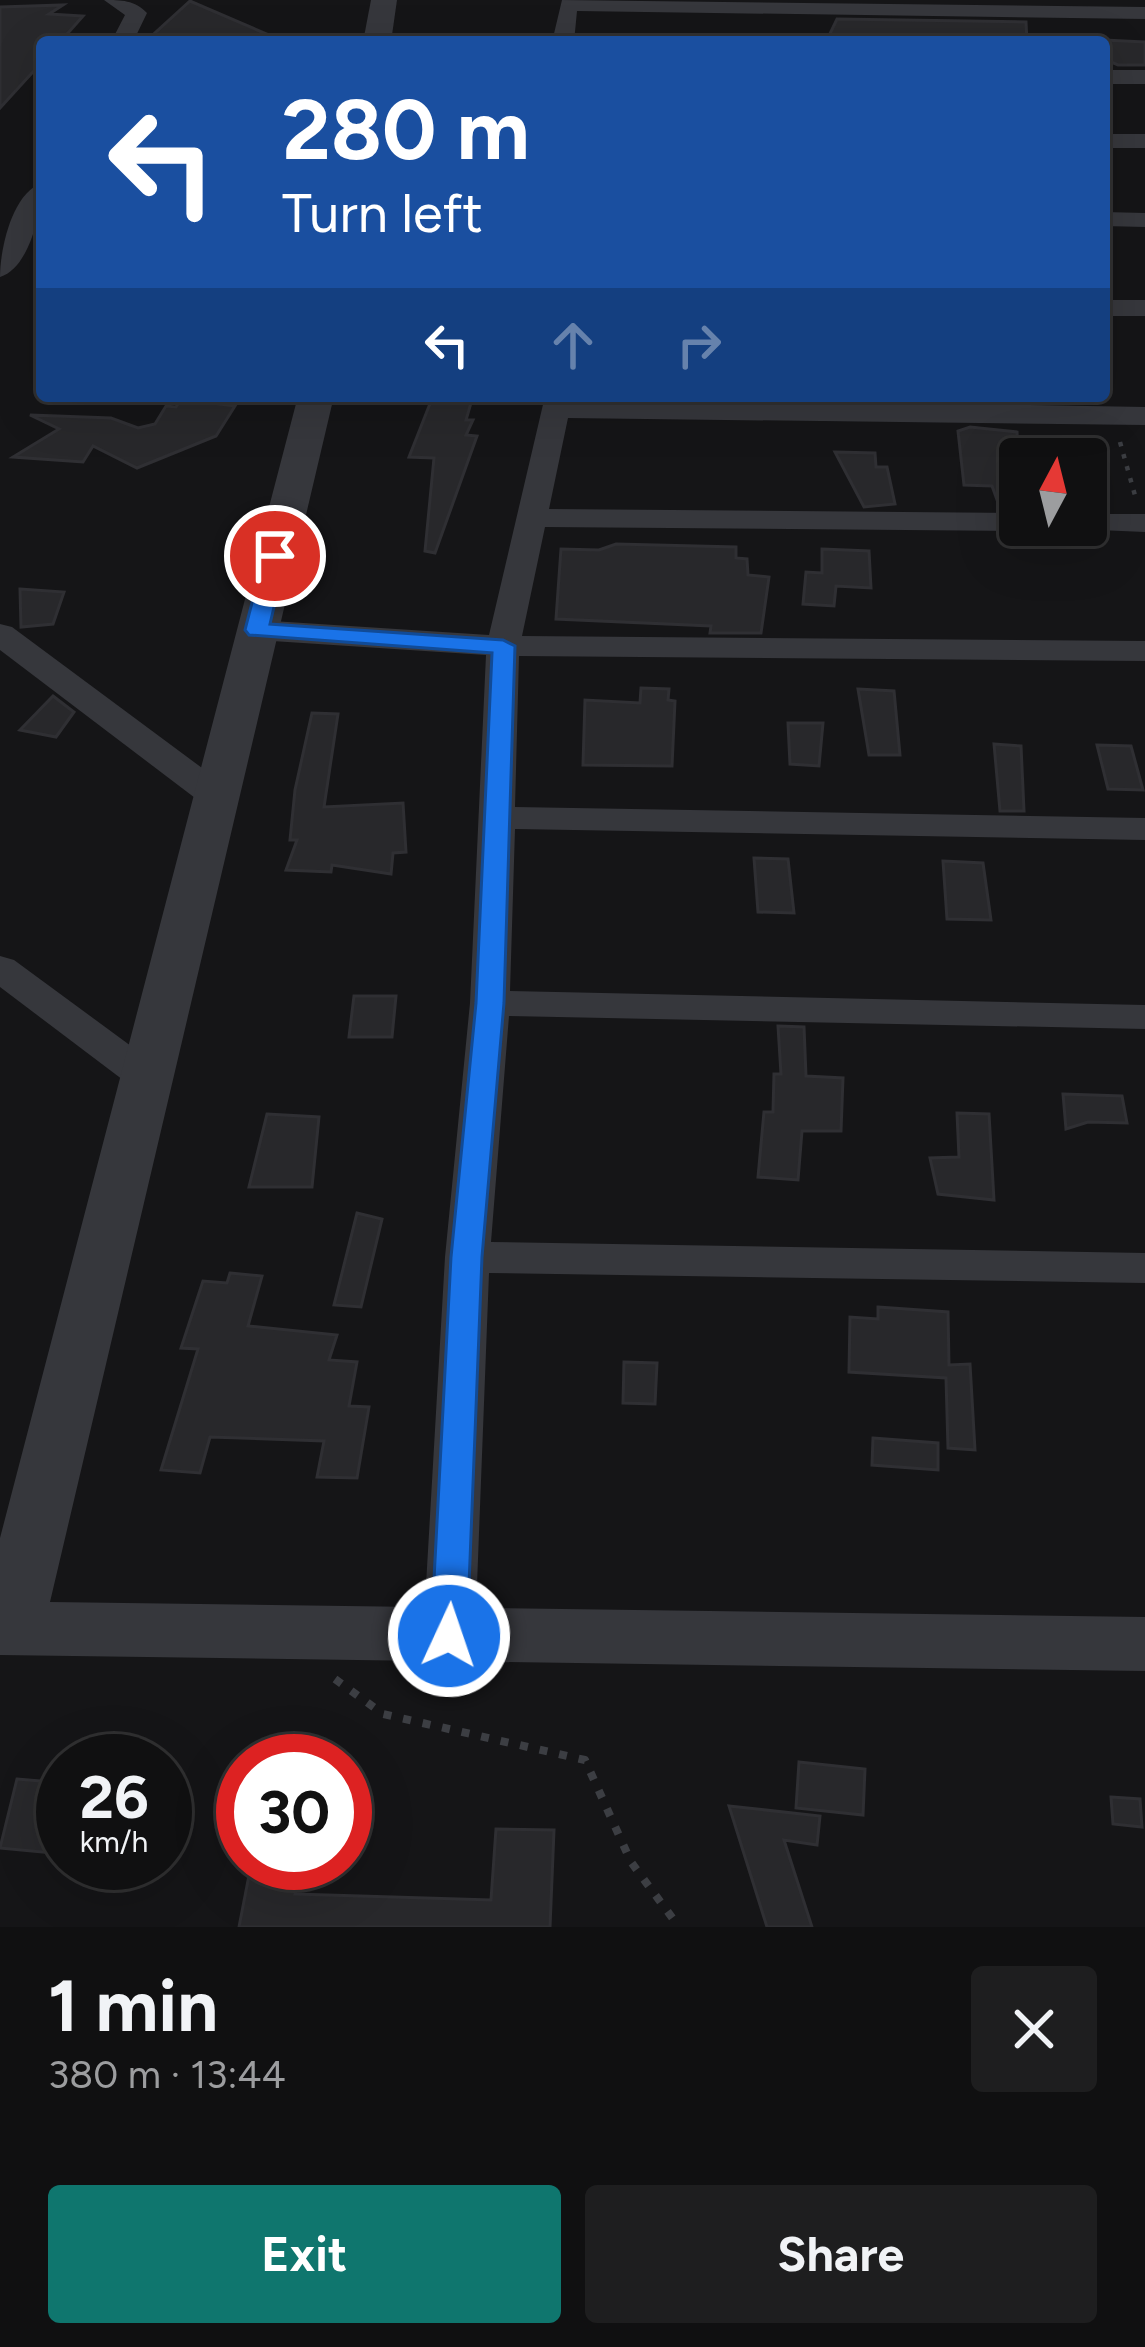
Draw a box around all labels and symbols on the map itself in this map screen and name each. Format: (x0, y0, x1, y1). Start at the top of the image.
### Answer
north arrow (999, 438, 1107, 546)
pin (224, 505, 326, 607)
position arrow (386, 1573, 512, 1699)
speed limit sign: 30 (216, 1734, 372, 1890)

